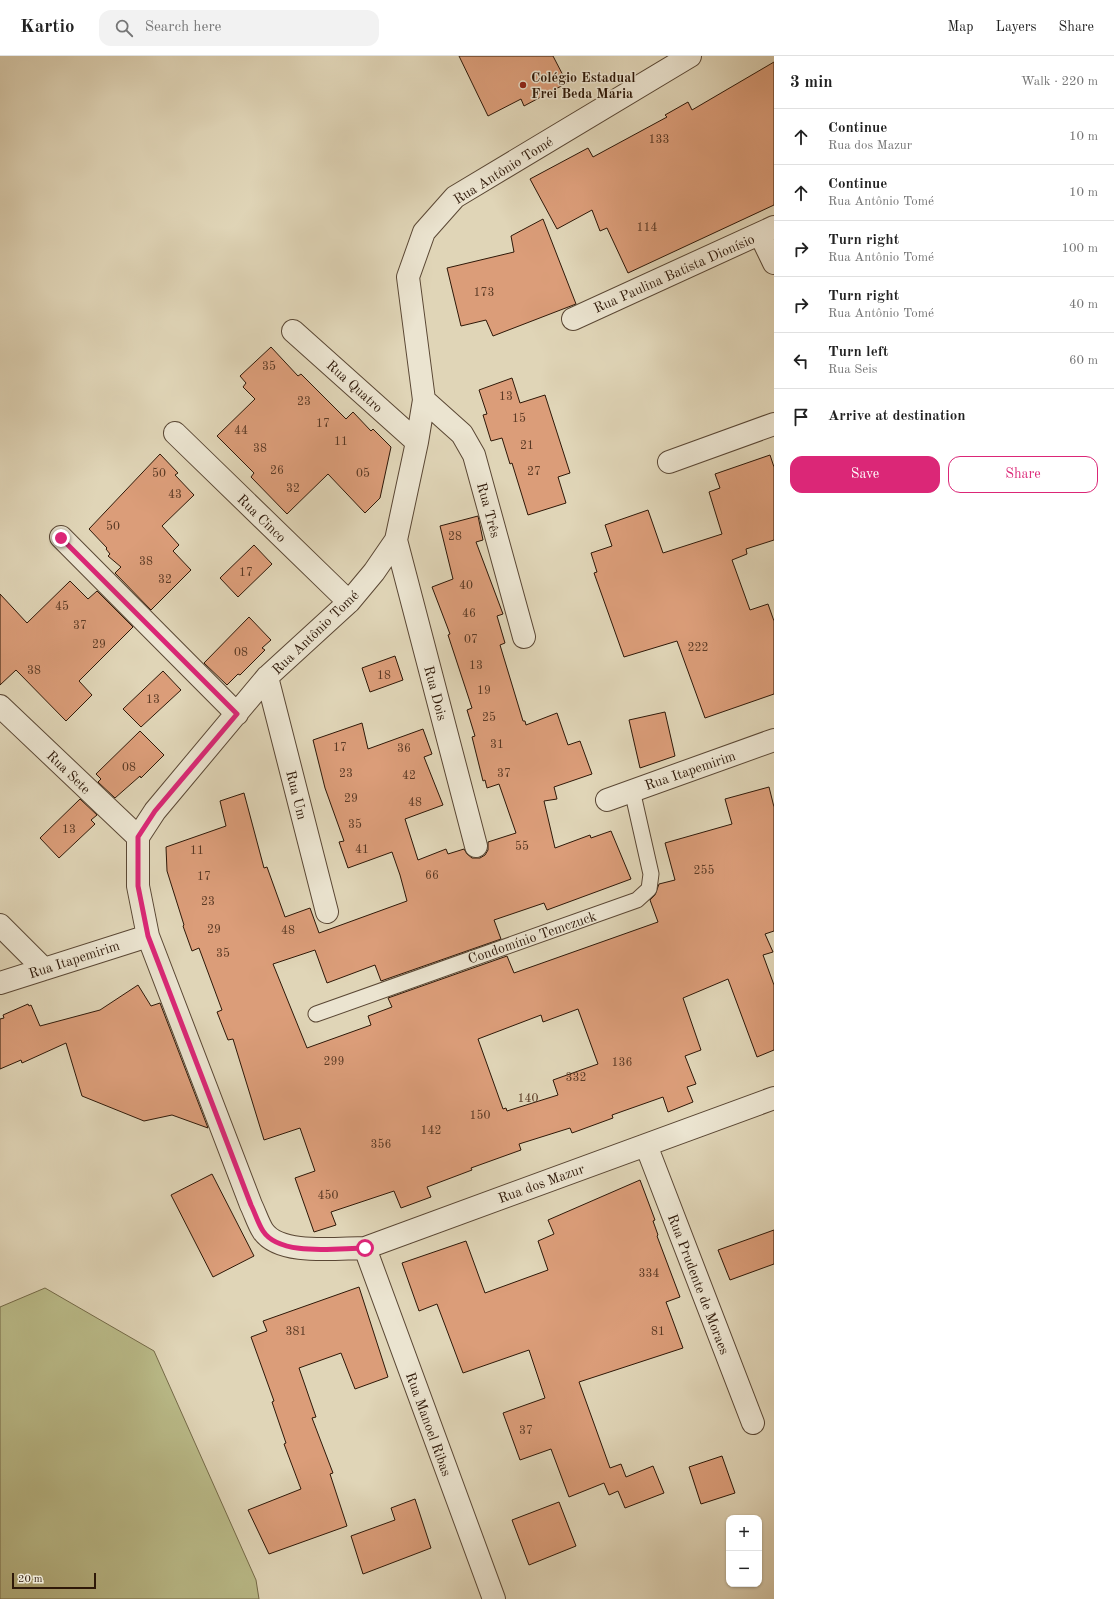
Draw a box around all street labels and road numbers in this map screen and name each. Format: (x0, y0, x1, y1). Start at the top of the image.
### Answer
street label: Rua Antônio Tomé (451, 135, 556, 207)
street label: Rua Paulina Batista Dionísio (592, 232, 757, 316)
street label: Rua Quatro (324, 358, 385, 415)
street label: Rua Três (474, 481, 502, 539)
street label: Rua Cinco (234, 492, 289, 545)
street label: Rua Antônio Tomé (270, 588, 362, 677)
street label: Rua Dois (421, 664, 449, 722)
street label: Rua Sete (44, 749, 93, 797)
street label: Rua Itapemirim (643, 749, 737, 793)
street label: Rua Um (283, 769, 309, 821)
street label: Condomínio Temczuck (466, 909, 598, 967)
street label: Rua Itapemirim (27, 939, 122, 981)
street label: Rua dos Mazur (496, 1162, 587, 1206)
street label: Rua Prudente de Moraes (665, 1212, 731, 1356)
street label: Rua Manoel Ribas (403, 1370, 453, 1478)

